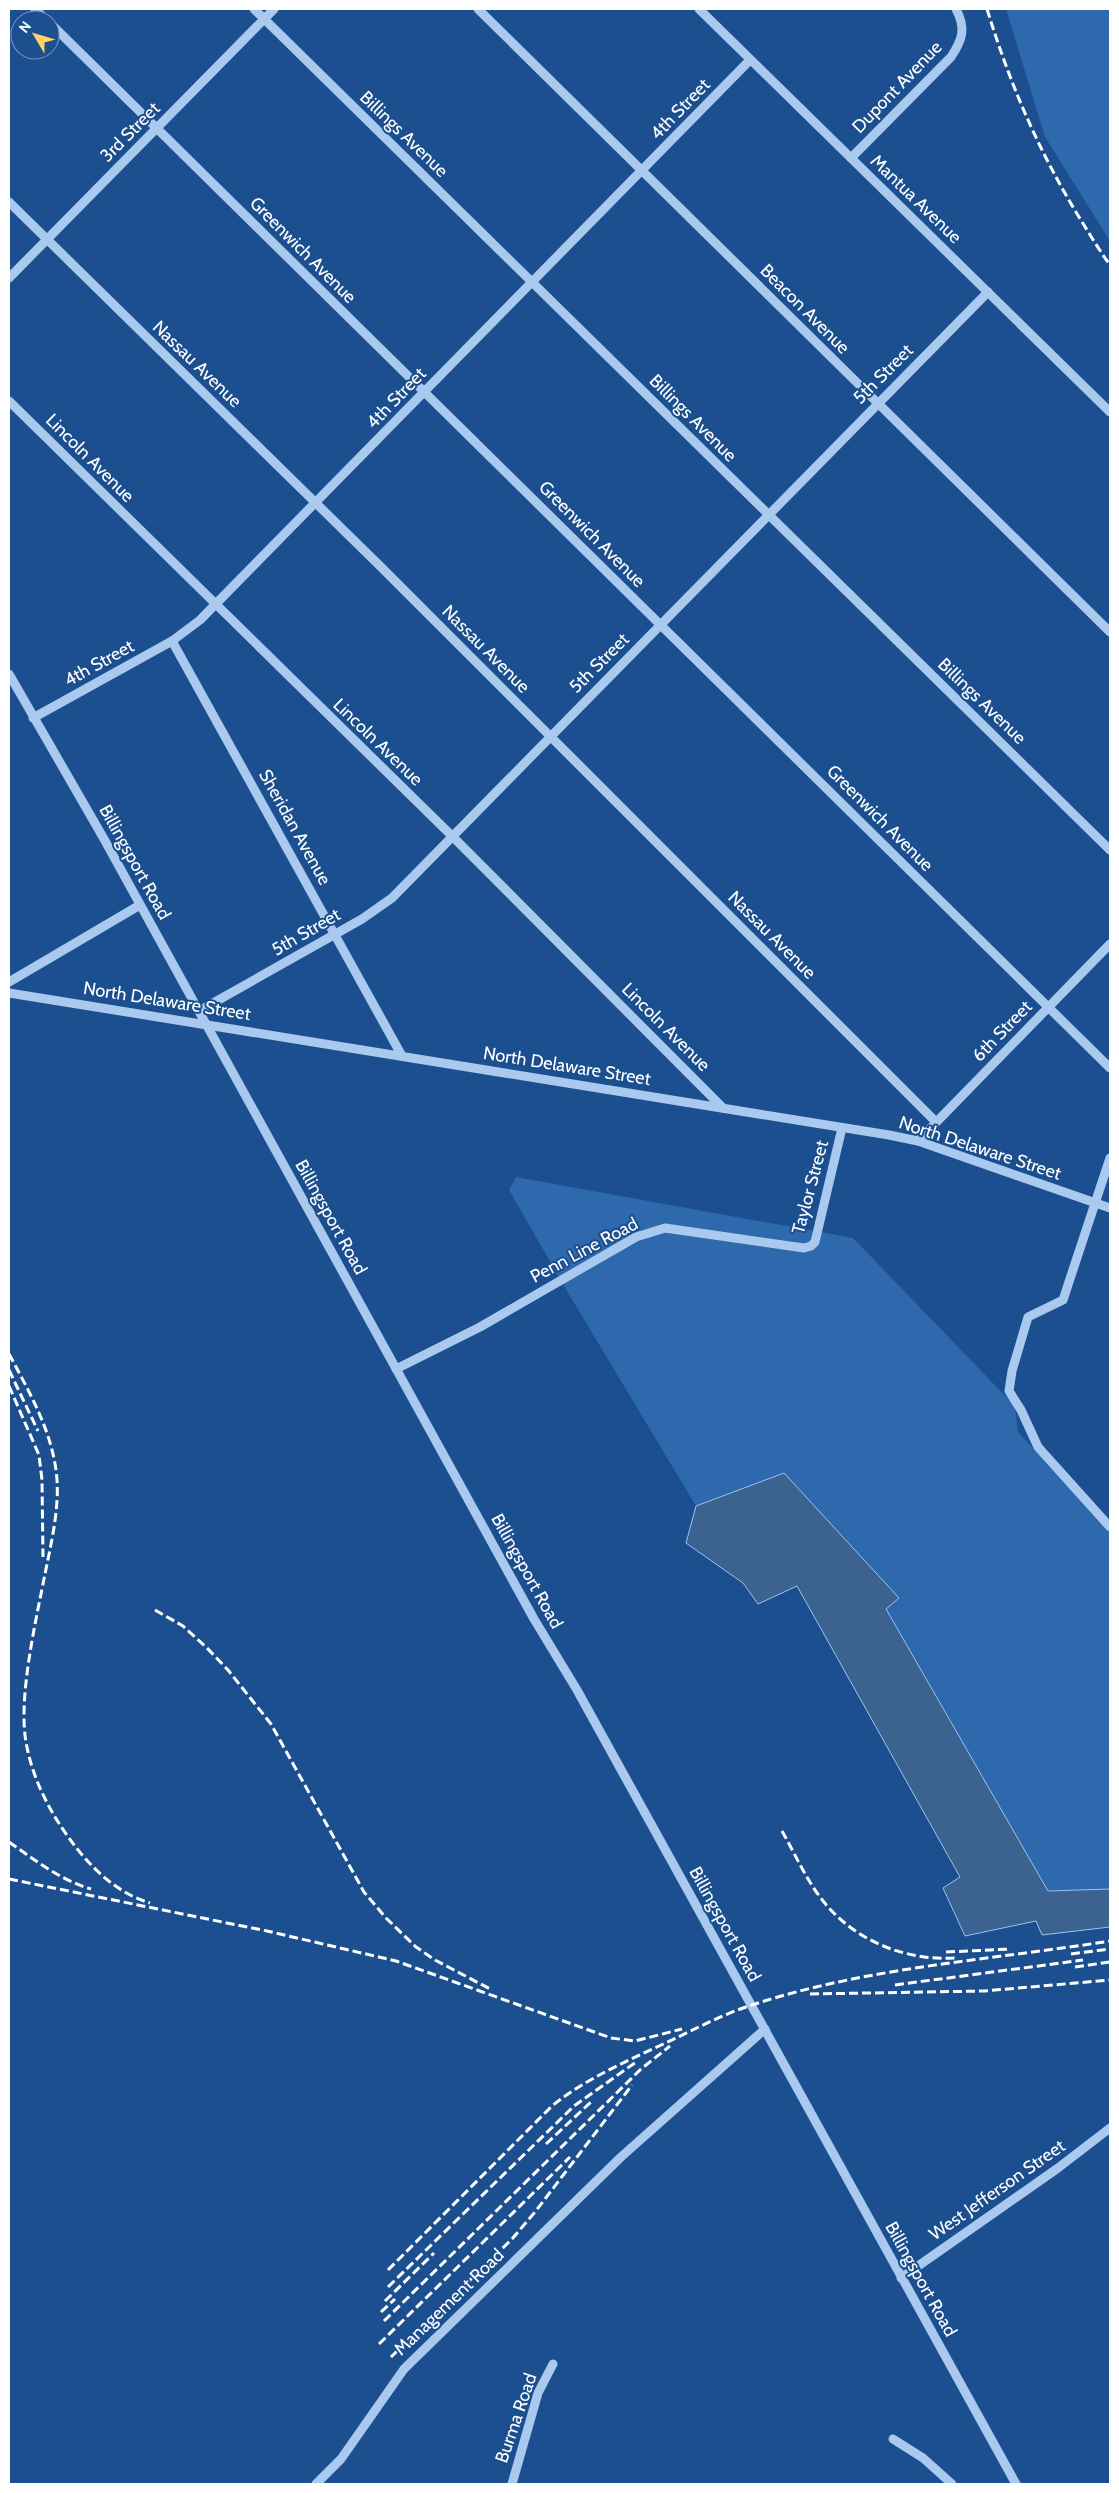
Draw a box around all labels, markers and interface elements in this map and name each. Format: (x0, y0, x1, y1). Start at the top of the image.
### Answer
north arrow (10, 10, 60, 60)
text: N (15, 18, 35, 36)
street label: Dupont Avenue (848, 36, 946, 138)
street label: 4th Street (646, 74, 714, 144)
street label: Billings Avenue (355, 86, 453, 182)
street label: 3rd Street (96, 98, 164, 166)
street label: Mantua Avenue (866, 150, 966, 248)
street label: Greenwich Avenue (245, 192, 361, 308)
street label: Beacon Avenue (756, 260, 854, 358)
street label: Nassau Avenue (148, 316, 246, 412)
street label: 5th Street (848, 339, 918, 409)
street label: 4th Street (362, 363, 430, 433)
street label: Billings Avenue (645, 370, 741, 466)
street label: Lincoln Avenue (41, 409, 139, 507)
street label: Greenwich Avenue (534, 476, 650, 592)
street label: Nassau Avenue (437, 600, 535, 698)
street label: 5th Street (564, 628, 634, 698)
street label: 4th Street (60, 635, 138, 691)
street label: Billings Avenue (933, 653, 1031, 749)
street label: Lincoln Avenue (329, 694, 427, 790)
street label: Greenwich Avenue (822, 760, 938, 876)
street label: Sheridan Avenue (254, 765, 336, 889)
street label: Billingsport Road (94, 801, 176, 923)
street label: Nassau Avenue (723, 886, 821, 984)
street label: 5th Street (268, 904, 344, 960)
street label: North Delaware Street (82, 977, 252, 1025)
street label: Lincoln Avenue (617, 978, 715, 1076)
street label: 6th Street (968, 996, 1036, 1066)
street label: North Delaware Street (482, 1042, 652, 1090)
street label: North Delaware Street (896, 1111, 1064, 1185)
street label: Taylor Street (787, 1138, 833, 1236)
street label: Billingsport Road (290, 1156, 372, 1278)
street label: Penn Line Road (526, 1212, 642, 1288)
street label: Billingsport Road (486, 1510, 568, 1632)
street label: Billingsport Road (684, 1863, 766, 1985)
street label: West Jefferson Street (925, 2135, 1069, 2245)
street label: Billingsport Road (880, 2218, 962, 2340)
street label: Management Road (390, 2244, 508, 2360)
street label: Burma Road (490, 2370, 542, 2466)

